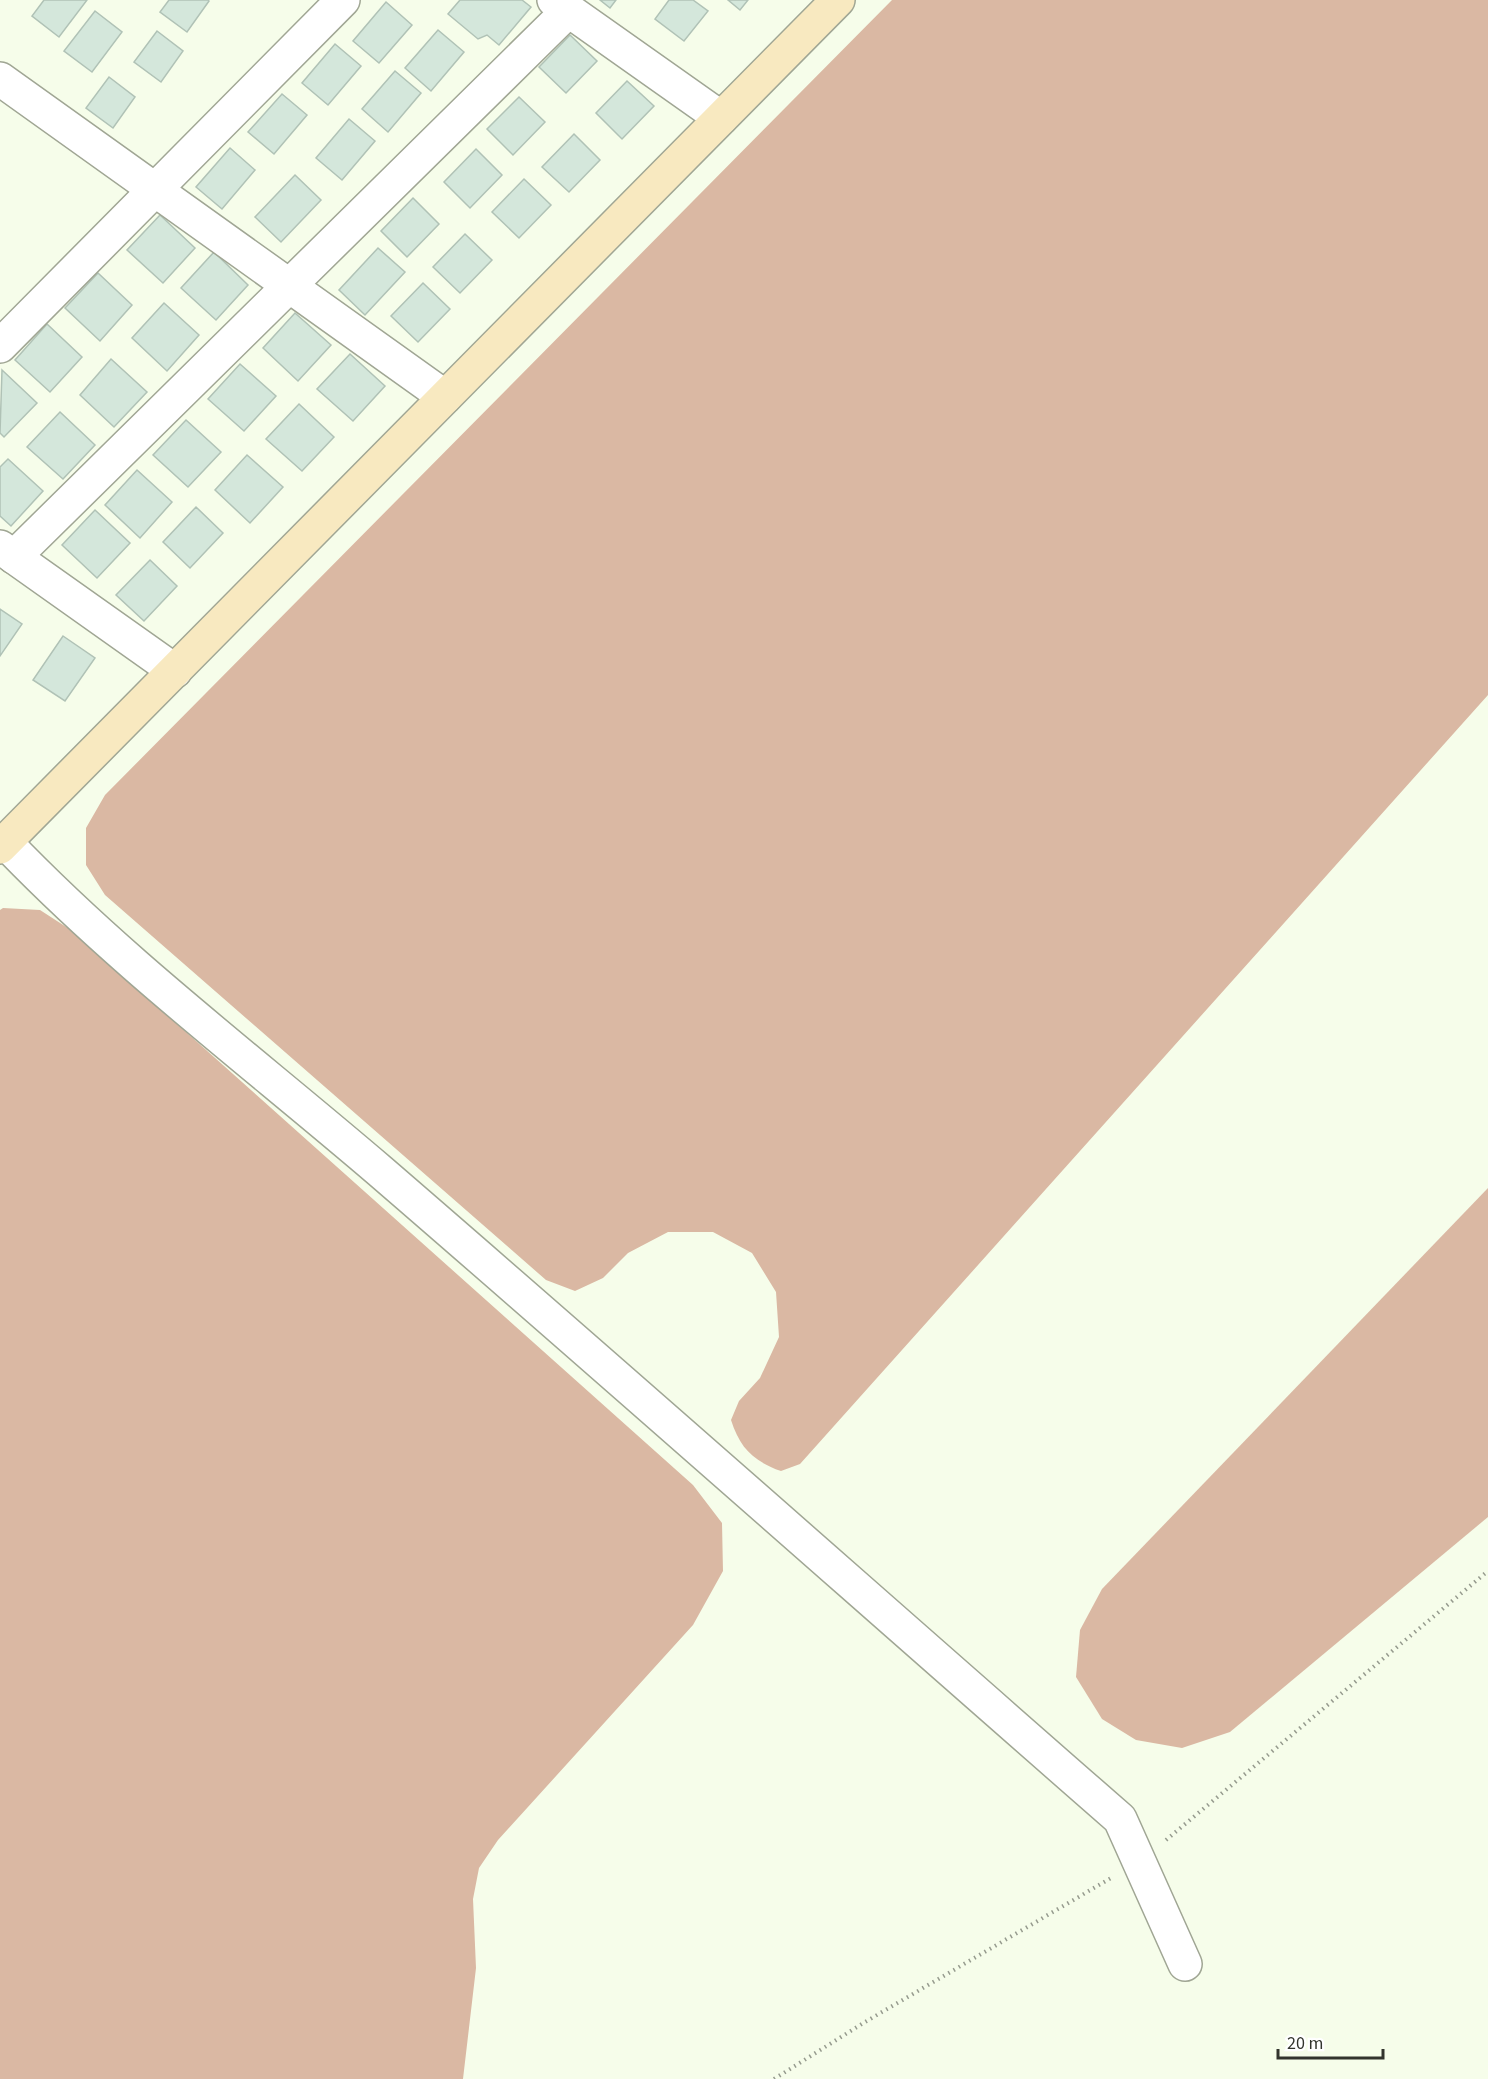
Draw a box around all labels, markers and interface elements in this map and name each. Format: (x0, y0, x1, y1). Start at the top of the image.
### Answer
scale bar (1278, 2022, 1383, 2060)
text: 20 m (1287, 2031, 1323, 2056)

